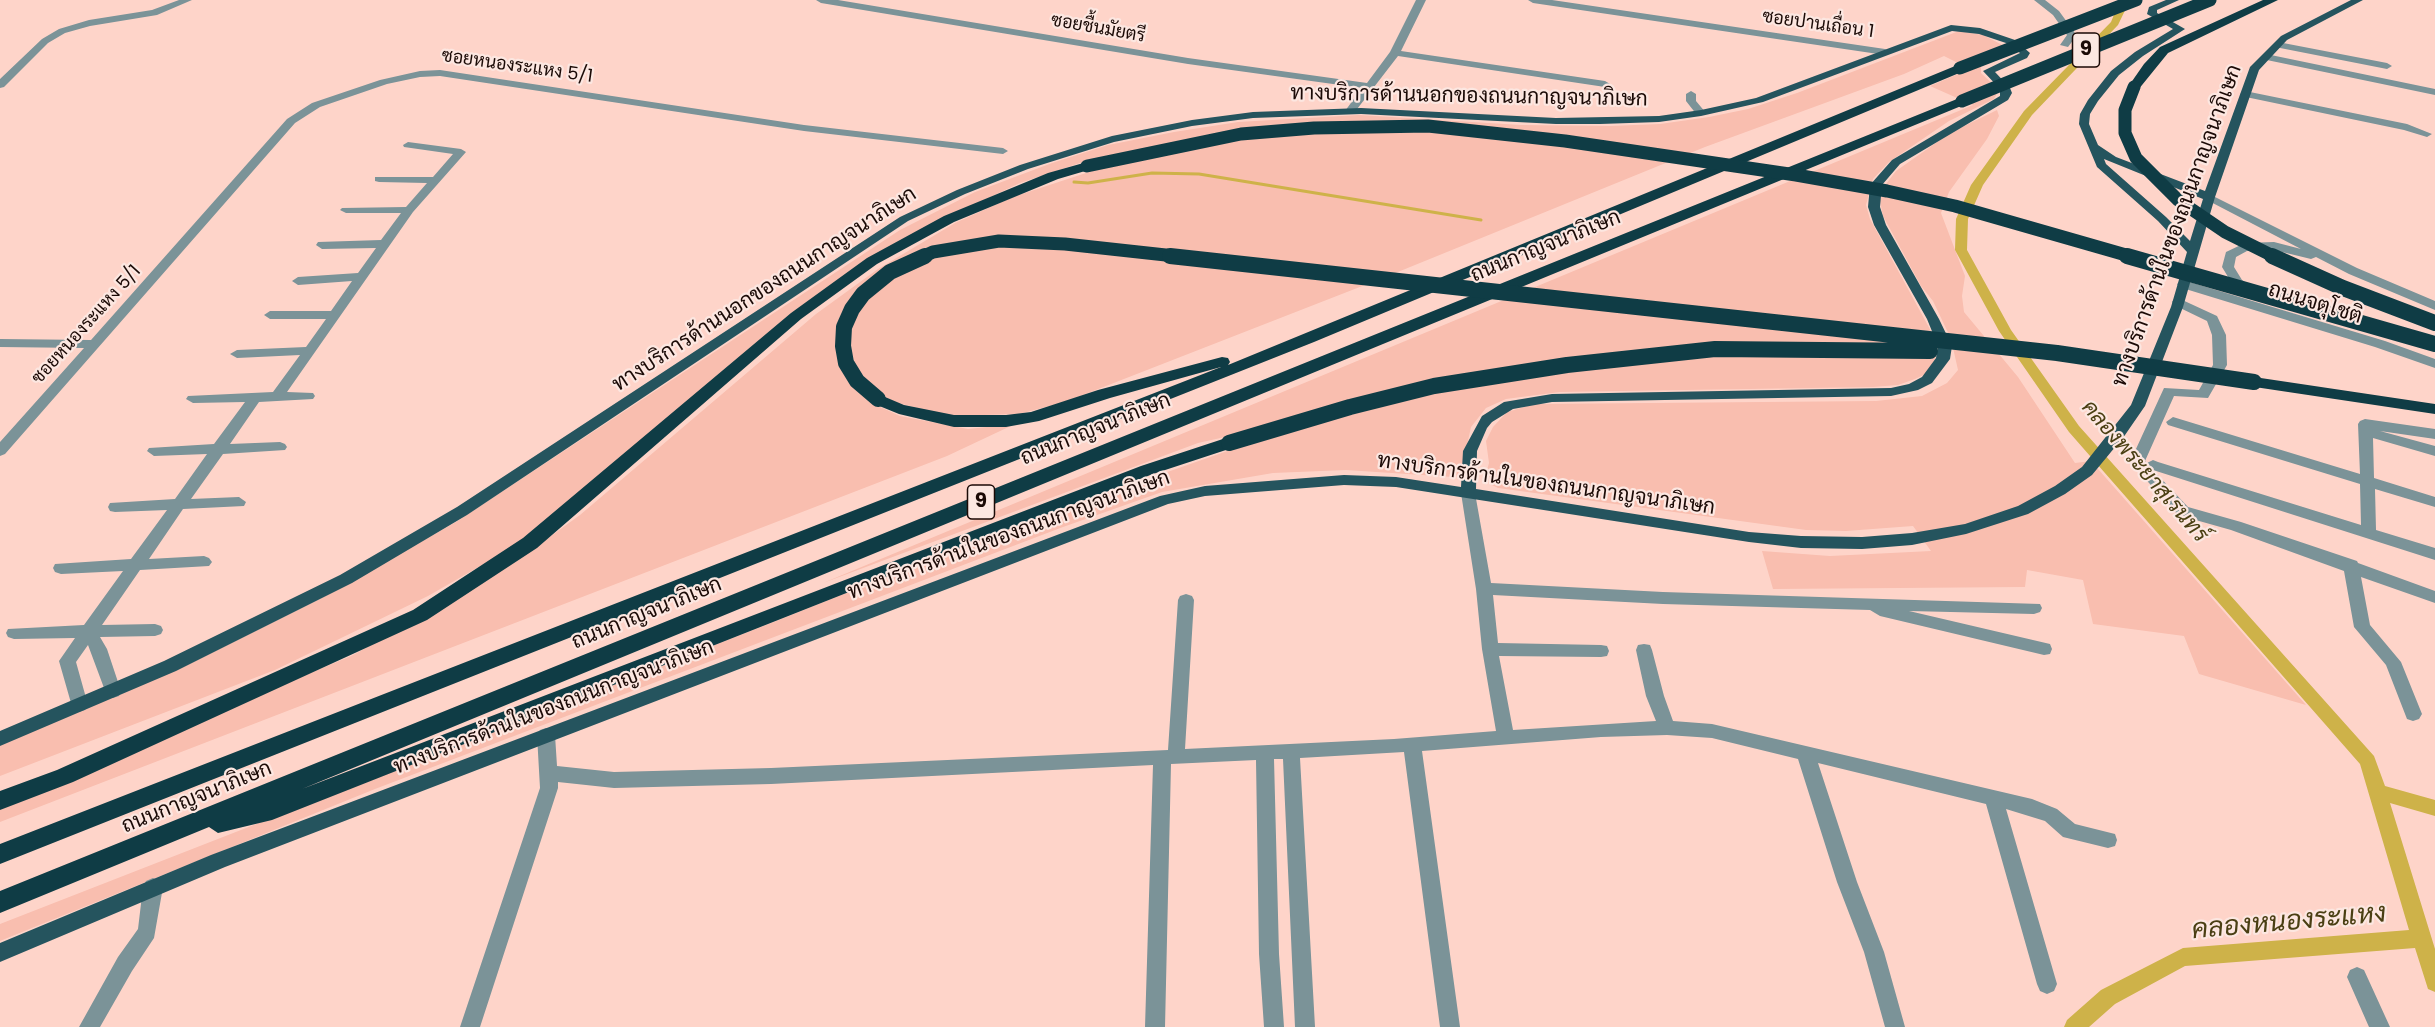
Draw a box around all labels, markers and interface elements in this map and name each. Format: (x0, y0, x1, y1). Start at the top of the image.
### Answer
street label: ซอยปานเถื่อน 1 (1761, 6, 1875, 44)
street label: ซอยชื้นมัยตรี (1049, 10, 1147, 48)
road number: 9 (2072, 33, 2100, 67)
street label: ซอยหนองระแหง 5/1 (440, 46, 594, 88)
street label: ทางบริการด้านในของถนนกาญจนาภิเษก (2108, 61, 2248, 391)
street label: ทางบริการด้านนอกของถนนกาญจนาภิเษก (1290, 81, 1648, 113)
street label: ทางบริการด้านนอกของถนนกาญจนาภิเษก (608, 182, 922, 398)
street label: ถนนกาญจนาภิเษก (1467, 205, 1625, 289)
street label: ซอยหนองระแหง 5/1 (28, 261, 146, 389)
street label: ถนนจตุโชติ (2265, 278, 2365, 330)
street label: ถนนกาญจนาภิเษก (1017, 388, 1175, 472)
water label: คลองพระยาสุเรนทร์ (2075, 396, 2213, 548)
street label: ทางบริการด้านในของถนนกาญจนาภิเษก (1375, 449, 1717, 521)
street label: ทางบริการด้านในของถนนกาญจนาภิเษก (844, 466, 1174, 606)
road number: 9 (968, 485, 994, 519)
street label: ถนนกาญจนาภิเษก (568, 572, 726, 656)
street label: ทางบริการด้านในของถนนกาญจนาภิเษก (390, 635, 718, 781)
street label: ถนนกาญจนาภิเษก (118, 756, 276, 840)
water label: คลองหนองระแหง (2190, 898, 2388, 948)

